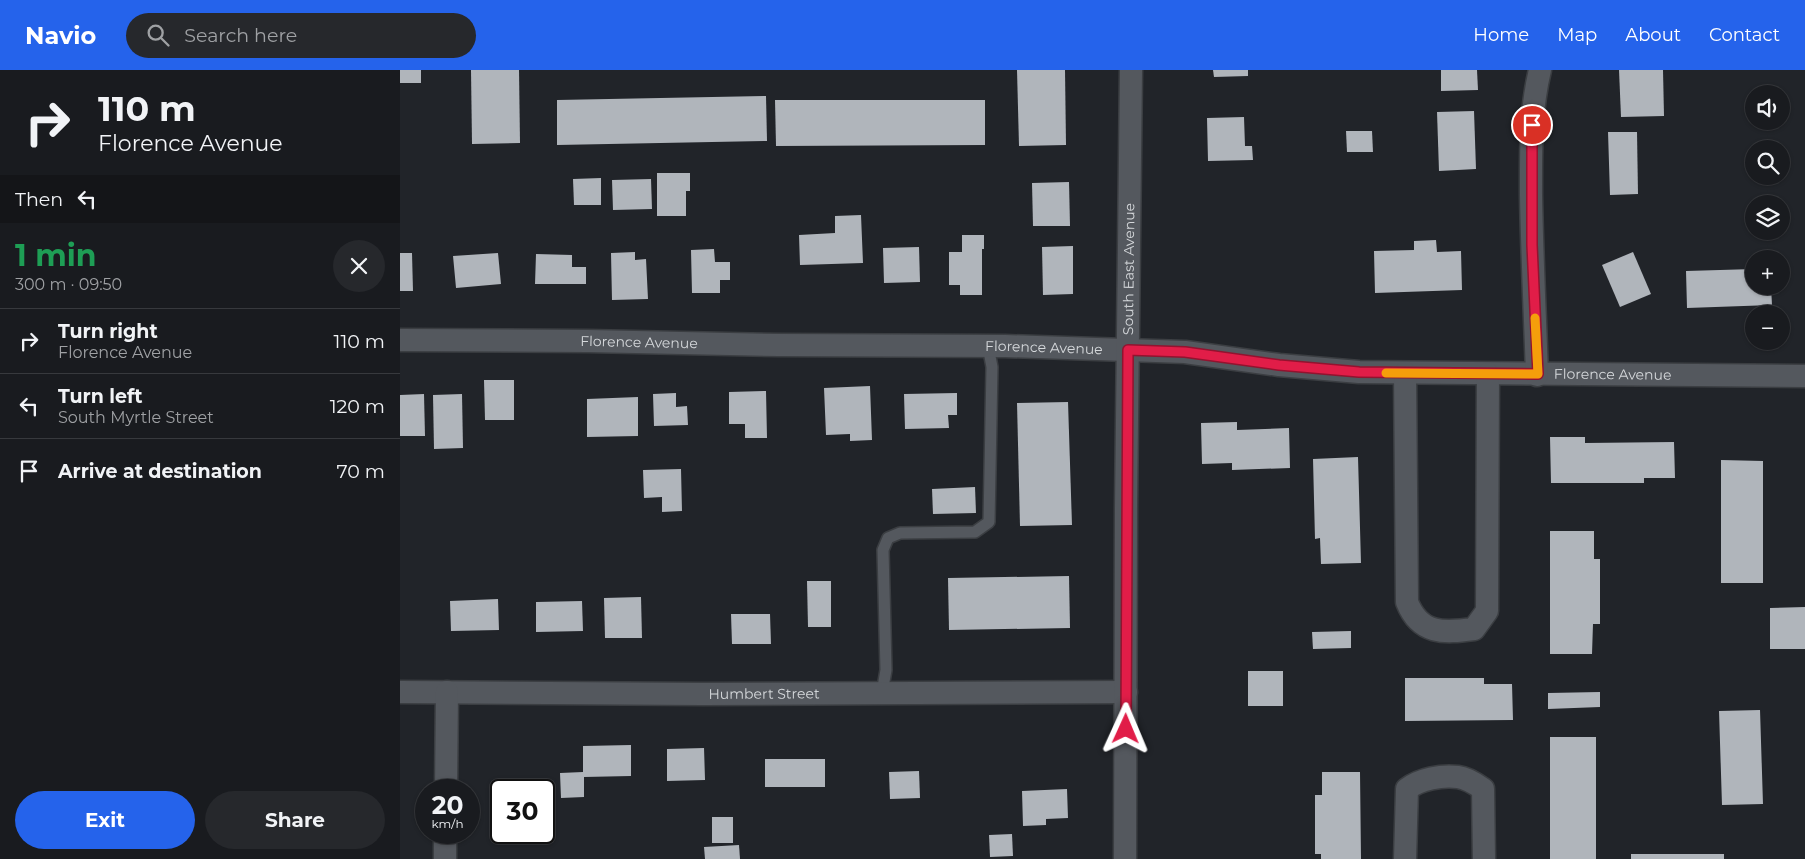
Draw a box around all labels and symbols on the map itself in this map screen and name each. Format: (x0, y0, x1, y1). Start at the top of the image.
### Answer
pin (1511, 104, 1553, 146)
street label: South East Avenue (1119, 203, 1138, 335)
street label: Florence Avenue (580, 332, 698, 352)
street label: Florence Avenue (985, 337, 1103, 358)
street label: Florence Avenue (1554, 365, 1672, 384)
street label: Humbert Street (708, 684, 820, 703)
position arrow (1099, 702, 1151, 754)
speed limit sign: 30 (490, 779, 555, 844)

